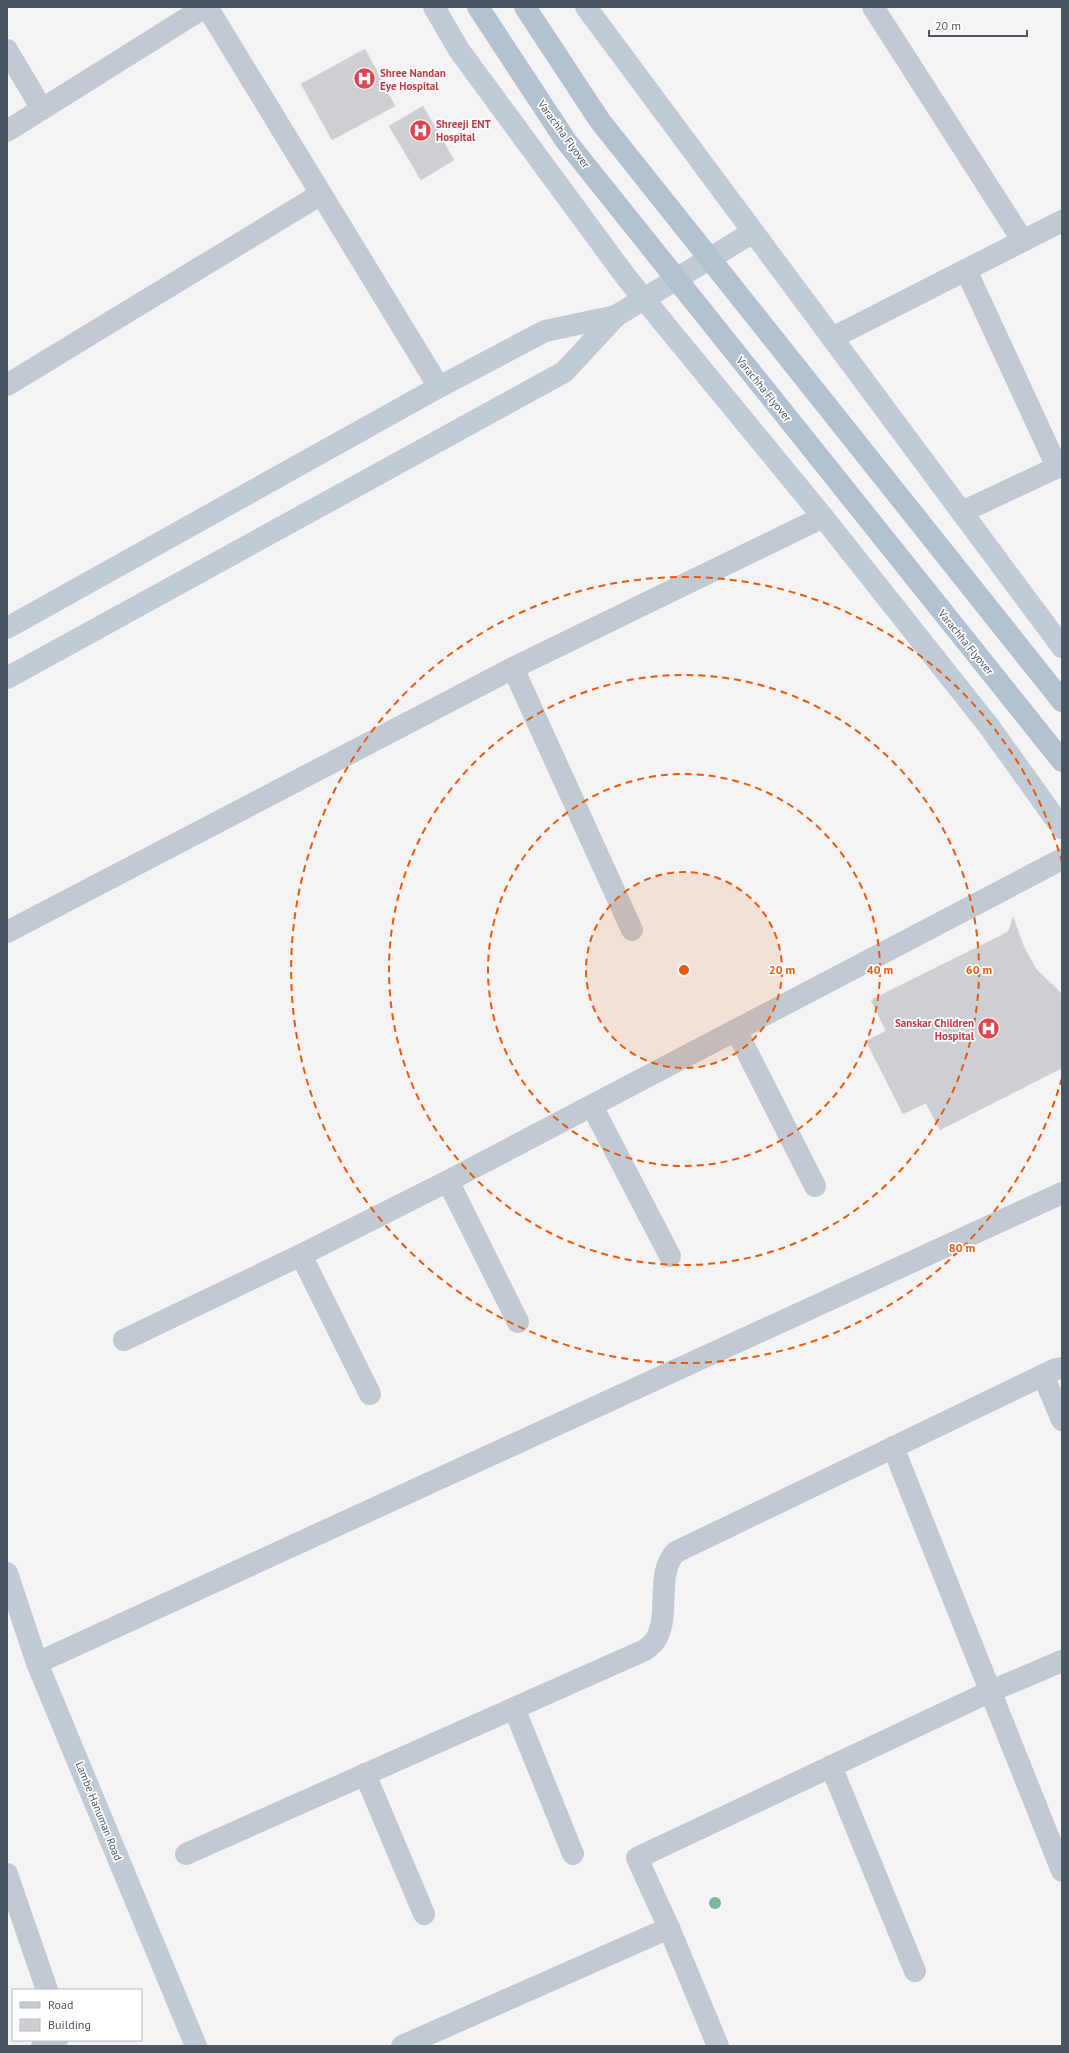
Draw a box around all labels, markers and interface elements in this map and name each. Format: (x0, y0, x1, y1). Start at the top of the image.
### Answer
scale bar (929, 12, 1027, 38)
text: 20 m (935, 18, 961, 33)
hospital icon: Shree Nandan Eye Hospital (352, 66, 378, 92)
place label: Shree Nandan Eye Hospital (380, 66, 446, 93)
street label: Varachha Flyover (534, 97, 593, 171)
hospital icon: Shreeji ENT Hospital (407, 117, 433, 143)
place label: Shreeji ENT Hospital (436, 117, 491, 144)
street label: Varachha Flyover (733, 353, 795, 425)
street label: Varachha Flyover (935, 606, 997, 678)
text: 20 m (769, 962, 795, 977)
text: 40 m (867, 962, 893, 977)
text: 60 m (966, 962, 992, 977)
centre of rings (677, 963, 691, 977)
place label: Sanskar Children Hospital (895, 1016, 975, 1043)
hospital icon: Sanskar Children Hospital (976, 1016, 1002, 1042)
text: 80 m (949, 1240, 975, 1255)
street label: Lambe Hanuman Road (73, 1759, 125, 1863)
legend (12, 1989, 142, 2041)
text: Road (48, 1997, 73, 2012)
text: Building (48, 2017, 91, 2032)

